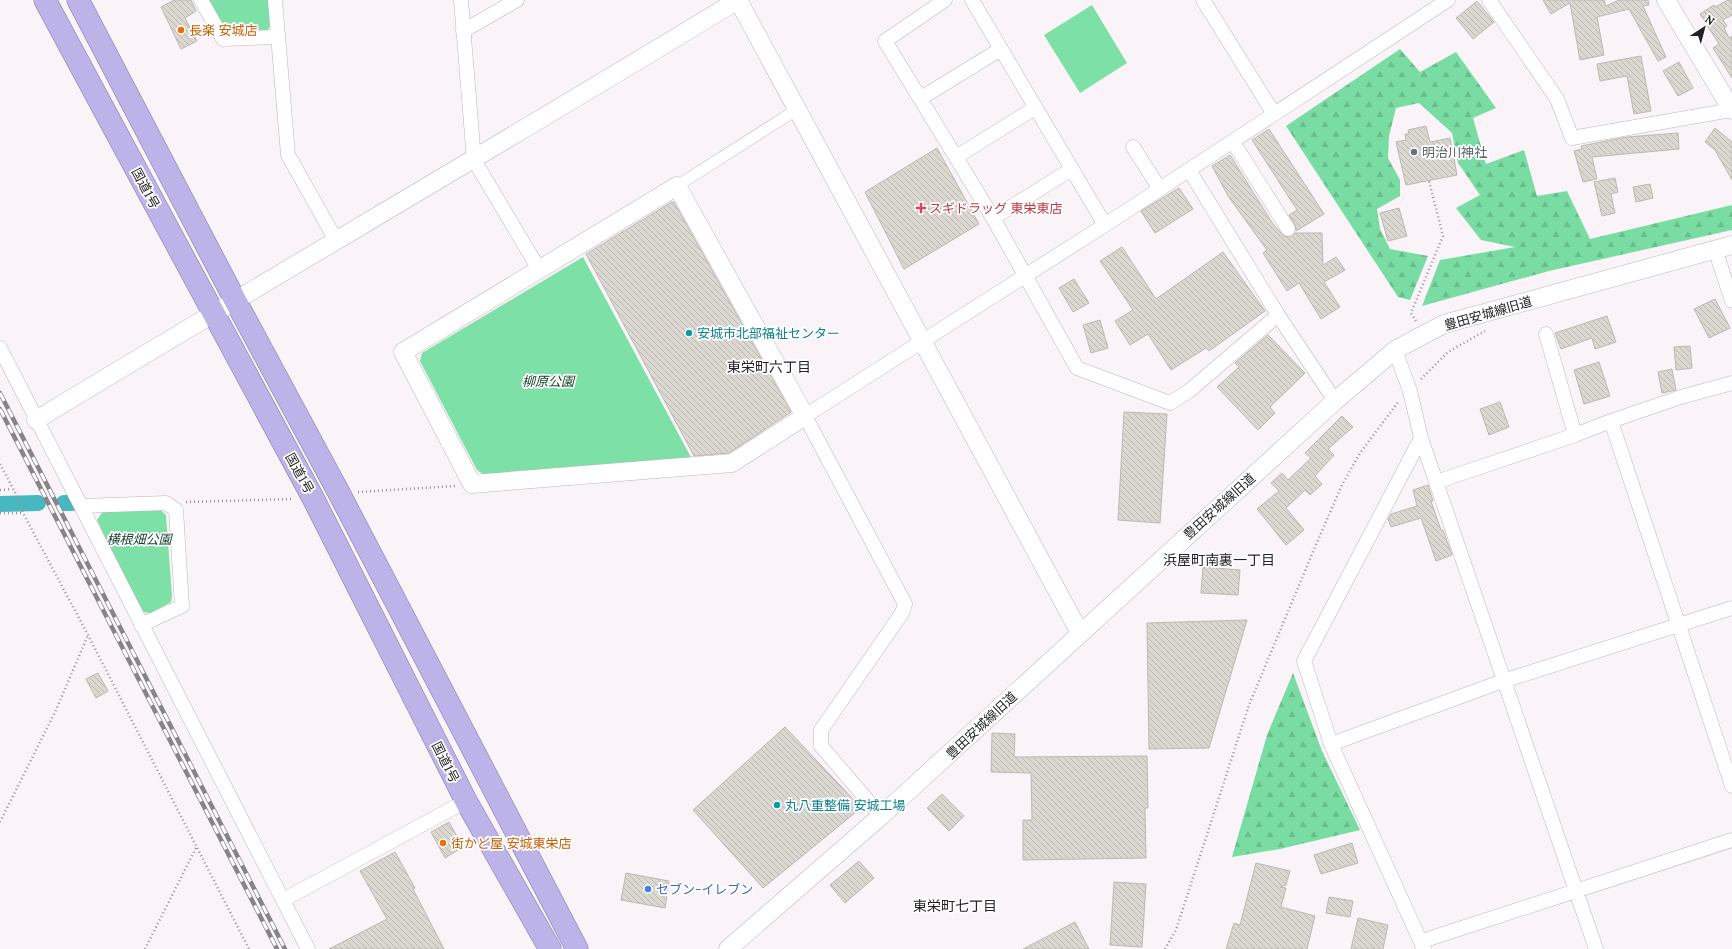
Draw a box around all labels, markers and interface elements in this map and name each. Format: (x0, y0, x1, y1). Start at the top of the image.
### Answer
north arrow (1684, 8, 1724, 48)
text: N (1702, 12, 1718, 28)
place label: 長楽 安城店 (189, 22, 257, 39)
marker: 長楽 安城店 (176, 25, 186, 35)
place label: 明治川神社 (1422, 144, 1487, 161)
marker: 明治川神社 (1409, 147, 1419, 157)
street label: 国道1号 (128, 165, 163, 212)
place label: スギドラッグ 東栄東店 (929, 200, 1062, 217)
marker: スギドラッグ 東栄東店 (916, 203, 926, 213)
street label: 豊田安城線旧道 (1442, 293, 1534, 334)
place label: 安城市北部福祉センター (697, 325, 840, 342)
marker: 安城市北部福祉センター (684, 328, 694, 338)
district label: 東栄町六丁目 (727, 358, 811, 376)
park label: 柳原公園 (522, 373, 576, 390)
street label: 国道1号 (282, 450, 318, 496)
street label: 豊田安城線旧道 (1180, 470, 1259, 543)
park label: 横根畑公園 (106, 531, 173, 548)
district label: 浜屋町南裏一丁目 (1163, 551, 1275, 569)
street label: 豊田安城線旧道 (942, 688, 1020, 763)
street label: 国道1号 (428, 739, 463, 786)
place label: 丸八重整備 安城工場 (785, 797, 905, 814)
marker: 丸八重整備 安城工場 (772, 800, 782, 810)
place label: 街かど屋 安城東栄店 (451, 835, 571, 852)
marker: 街かど屋 安城東栄店 (438, 838, 448, 848)
place label: セブン-イレブン (656, 881, 753, 898)
marker: セブン-イレブン (643, 884, 653, 894)
district label: 東栄町七丁目 (913, 897, 997, 915)

